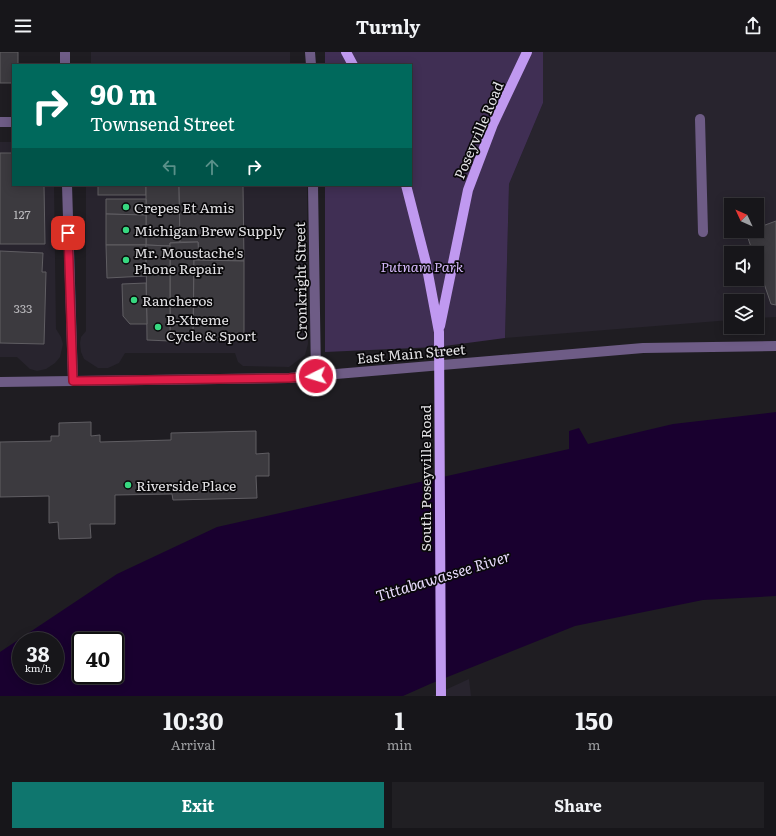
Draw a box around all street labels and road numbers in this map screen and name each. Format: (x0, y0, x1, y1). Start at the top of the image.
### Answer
street label: Poseyville Road (448, 78, 508, 182)
street label: Cronkright Street (289, 221, 311, 340)
street label: East Main Street (356, 338, 467, 368)
street label: South Poseyville Road (415, 404, 435, 551)

